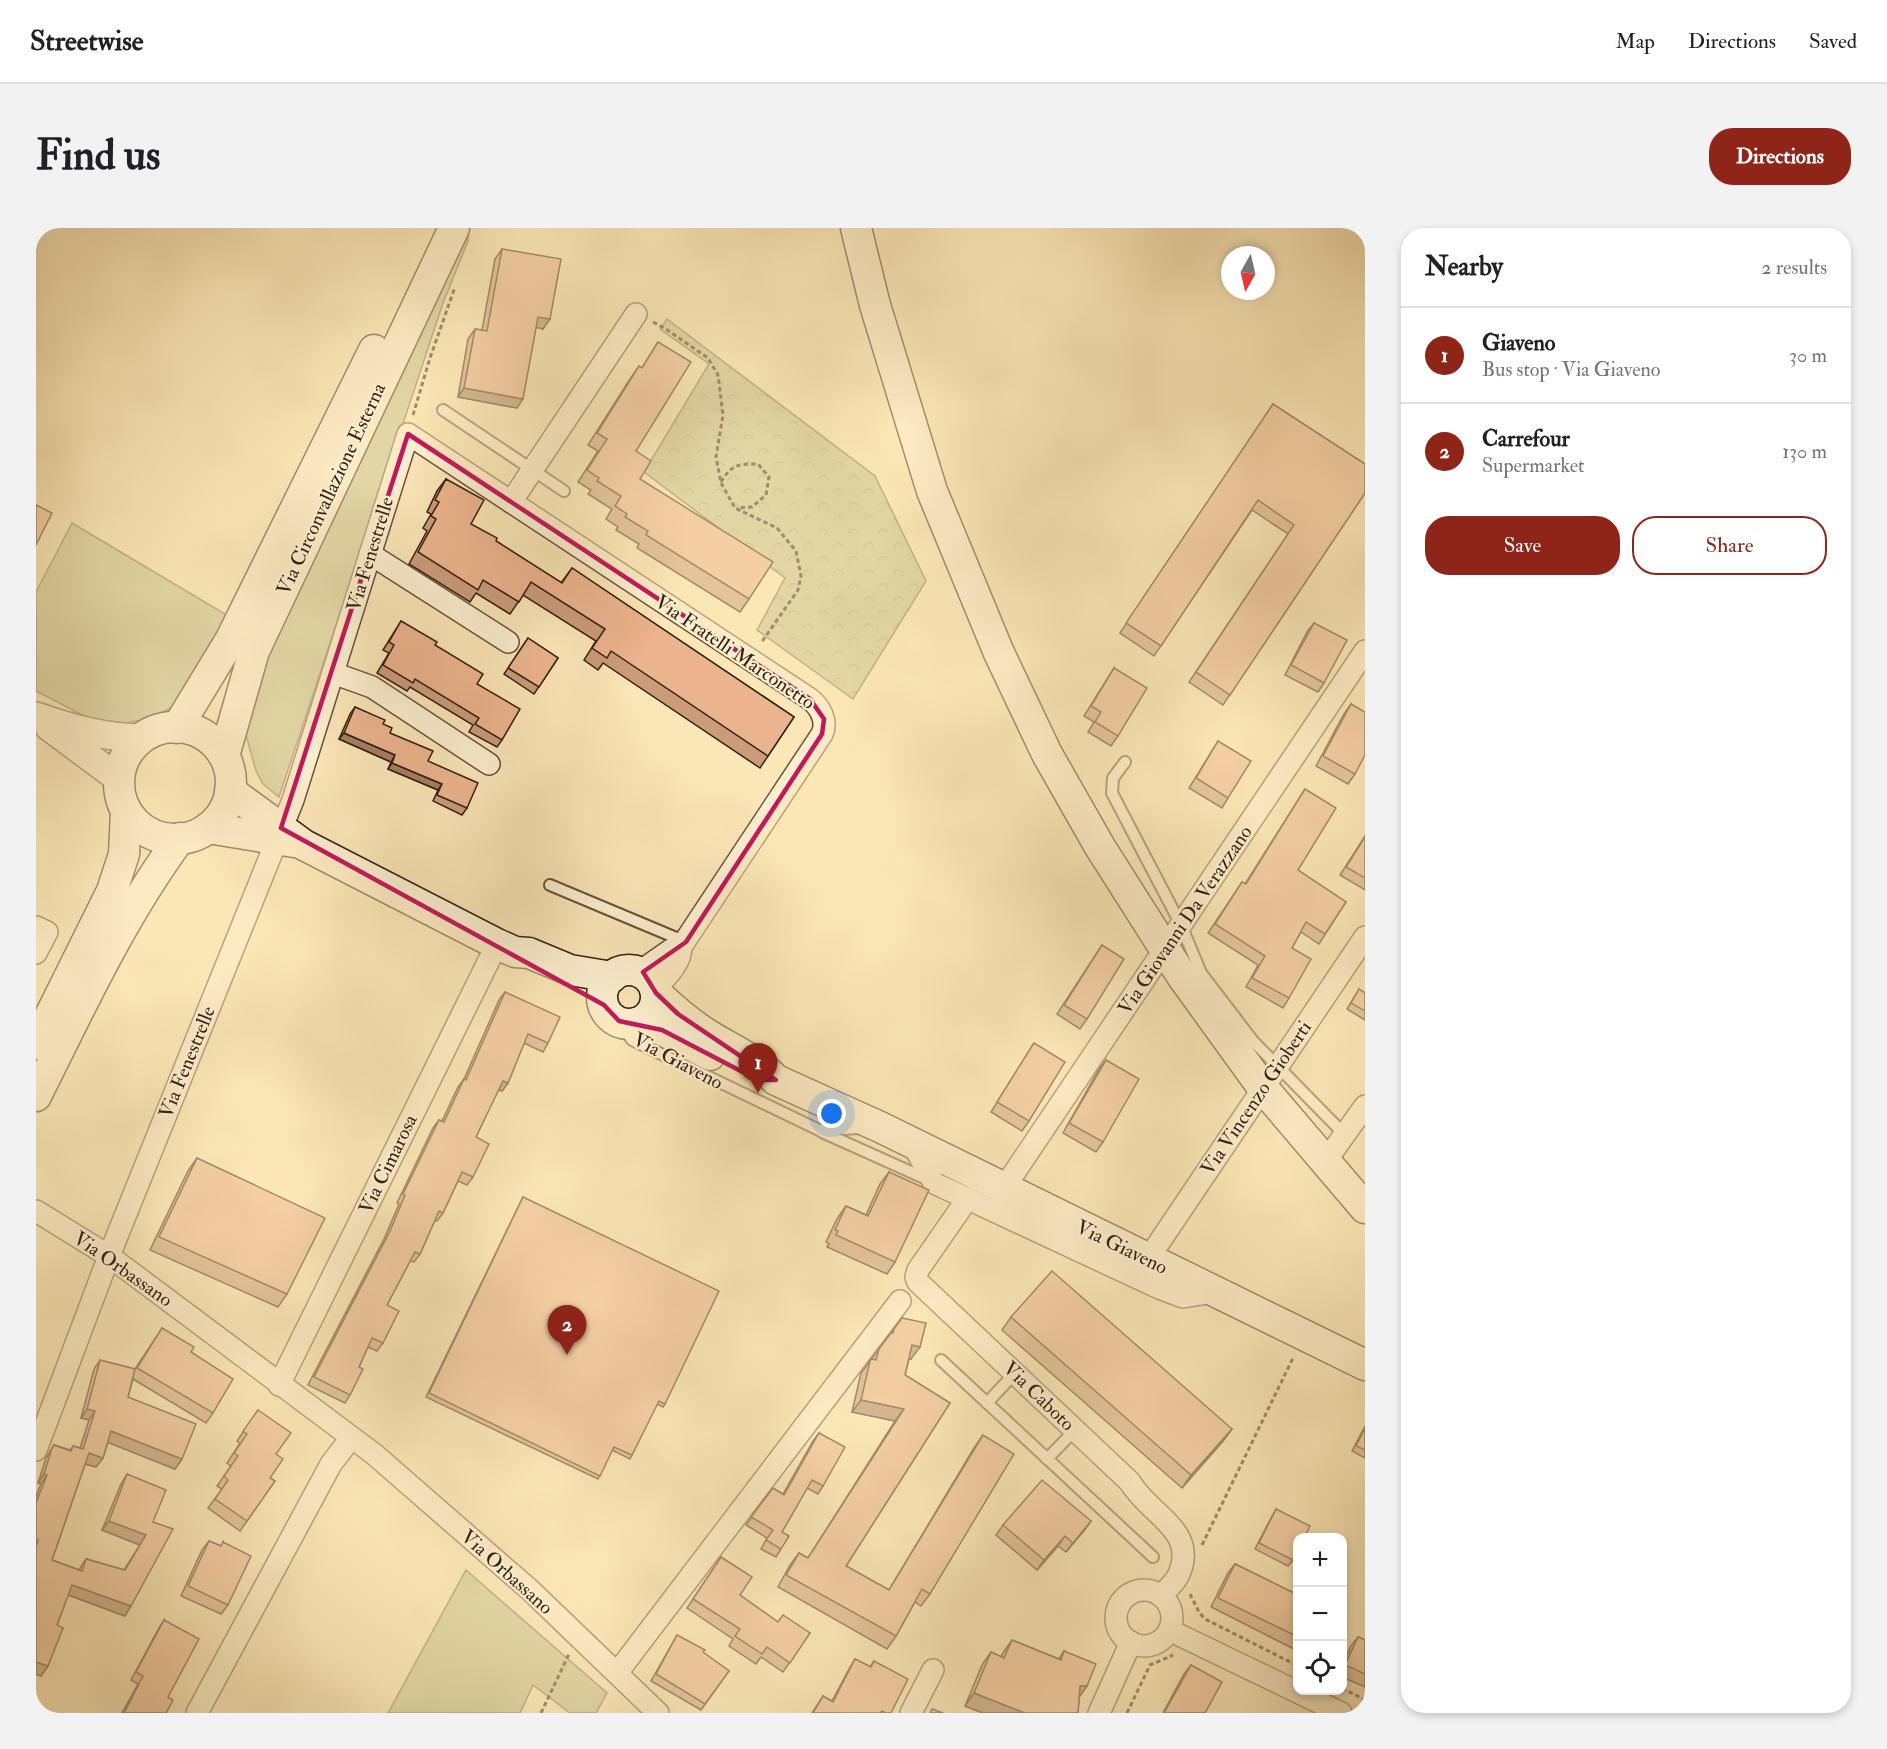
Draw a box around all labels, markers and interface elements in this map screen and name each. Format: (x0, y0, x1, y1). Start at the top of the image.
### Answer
text: Streetwise (30, 24, 144, 59)
text: Map (1615, 28, 1655, 55)
text: Directions (1688, 28, 1776, 55)
text: Saved (1809, 28, 1857, 55)
button: Directions (1709, 128, 1851, 185)
text: Find us (36, 130, 160, 182)
north arrow (1221, 246, 1275, 300)
text: Nearby (1425, 251, 1503, 283)
text: 2 results (1761, 255, 1827, 280)
text: Giaveno (1482, 329, 1555, 357)
text: 1 (1441, 343, 1448, 368)
text: 30 m (1789, 343, 1827, 368)
text: Bus stop · Via Giaveno (1482, 357, 1660, 382)
street label: Via Circonvallazione Esterna (271, 378, 392, 599)
text: Carrefour (1482, 425, 1570, 453)
text: 2 (1439, 439, 1450, 464)
text: 130 m (1782, 439, 1827, 464)
text: Supermarket (1482, 453, 1585, 478)
street label: Via Fenestrelle (341, 494, 399, 614)
button: Save (1425, 516, 1620, 575)
button: Share (1632, 516, 1827, 575)
street label: Via Fratelli Marconetto (650, 589, 820, 715)
street label: Via Giovanni Da Verazzano (1112, 821, 1258, 1019)
street label: Via Fenestrelle (153, 1002, 221, 1122)
street label: Via Vincenzo Gioberti (1195, 1016, 1317, 1180)
street label: Via Giaveno (629, 1027, 727, 1095)
pin: 1 (738, 1044, 778, 1093)
your location (817, 1099, 846, 1128)
street label: Via Cimarosa (353, 1110, 423, 1218)
street label: Via Giaveno (1072, 1214, 1172, 1280)
street label: Via Orbassano (69, 1226, 177, 1312)
pin: 2 (548, 1306, 586, 1355)
street label: Via Caboto (998, 1356, 1080, 1436)
street label: Via Orbassano (456, 1524, 558, 1620)
map controls (1293, 1533, 1347, 1695)
button: + (1293, 1533, 1347, 1587)
button: − (1293, 1587, 1347, 1641)
button: locate (1293, 1641, 1347, 1695)

